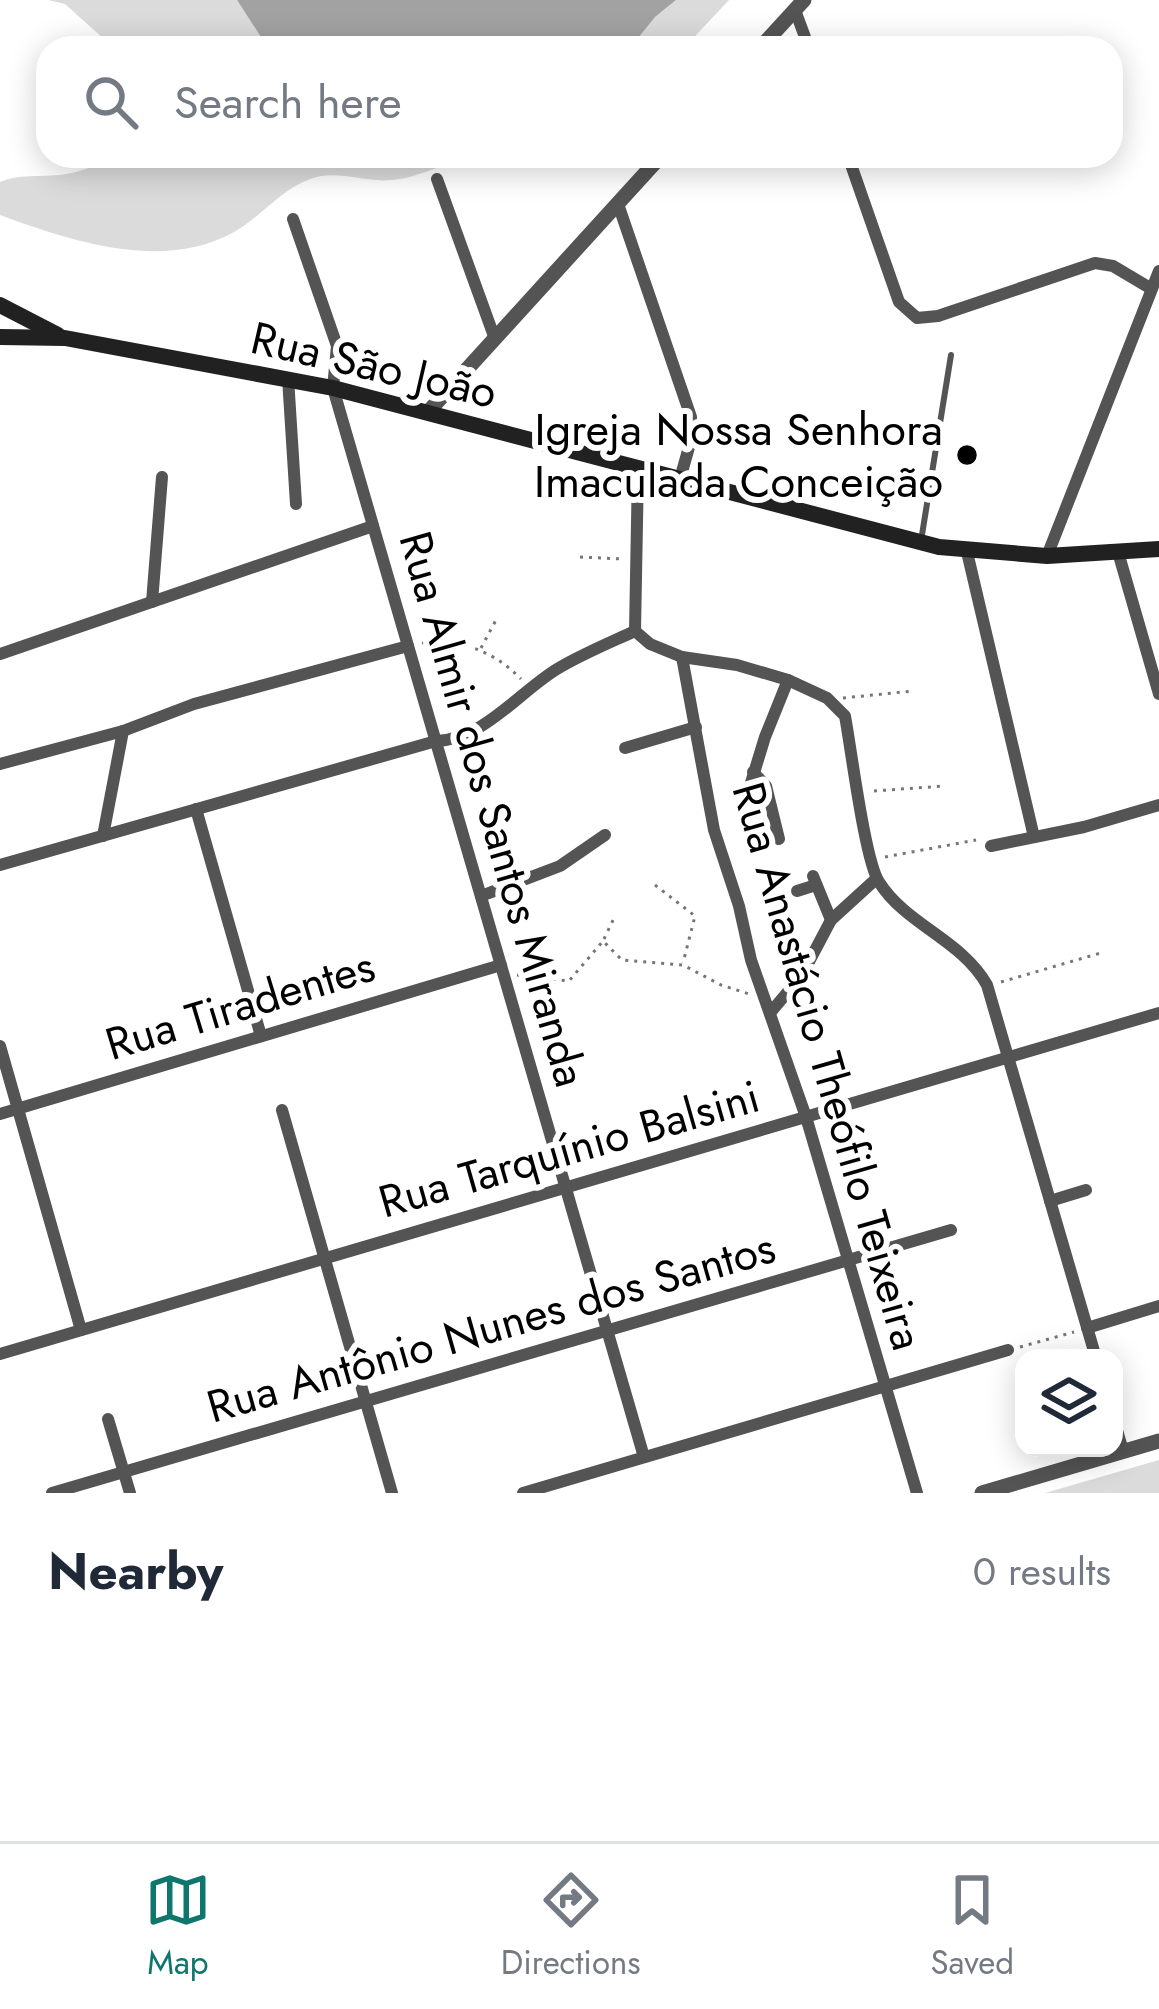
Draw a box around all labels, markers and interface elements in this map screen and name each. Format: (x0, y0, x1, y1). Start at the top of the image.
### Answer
search box (36, 36, 1123, 168)
icon: search (78, 69, 144, 135)
text: Search here (174, 70, 402, 135)
street label: Rua São João (245, 305, 503, 425)
place label: Igreja Nossa Senhora Imaculada Conceição (534, 397, 943, 514)
marker: Igreja Nossa Senhora Imaculada Conceição (954, 442, 980, 468)
street label: Rua Almir dos Santos Miranda (383, 524, 603, 1094)
street label: Rua Anastácio Theófilo Teixeira (716, 775, 940, 1357)
street label: Rua Tiradentes (97, 933, 383, 1077)
street label: Rua Tarquínio Balsini (371, 1064, 767, 1234)
street label: Rua Antônio Nunes dos Santos (199, 1215, 783, 1439)
map controls (1015, 1349, 1123, 1457)
button: layers (1015, 1349, 1123, 1457)
text: Nearby (48, 1534, 223, 1608)
text: 0 results (973, 1543, 1111, 1600)
tab: Map (145, 1867, 211, 1986)
tab: Directions (501, 1867, 641, 1986)
tab: Saved (930, 1867, 1014, 1986)

